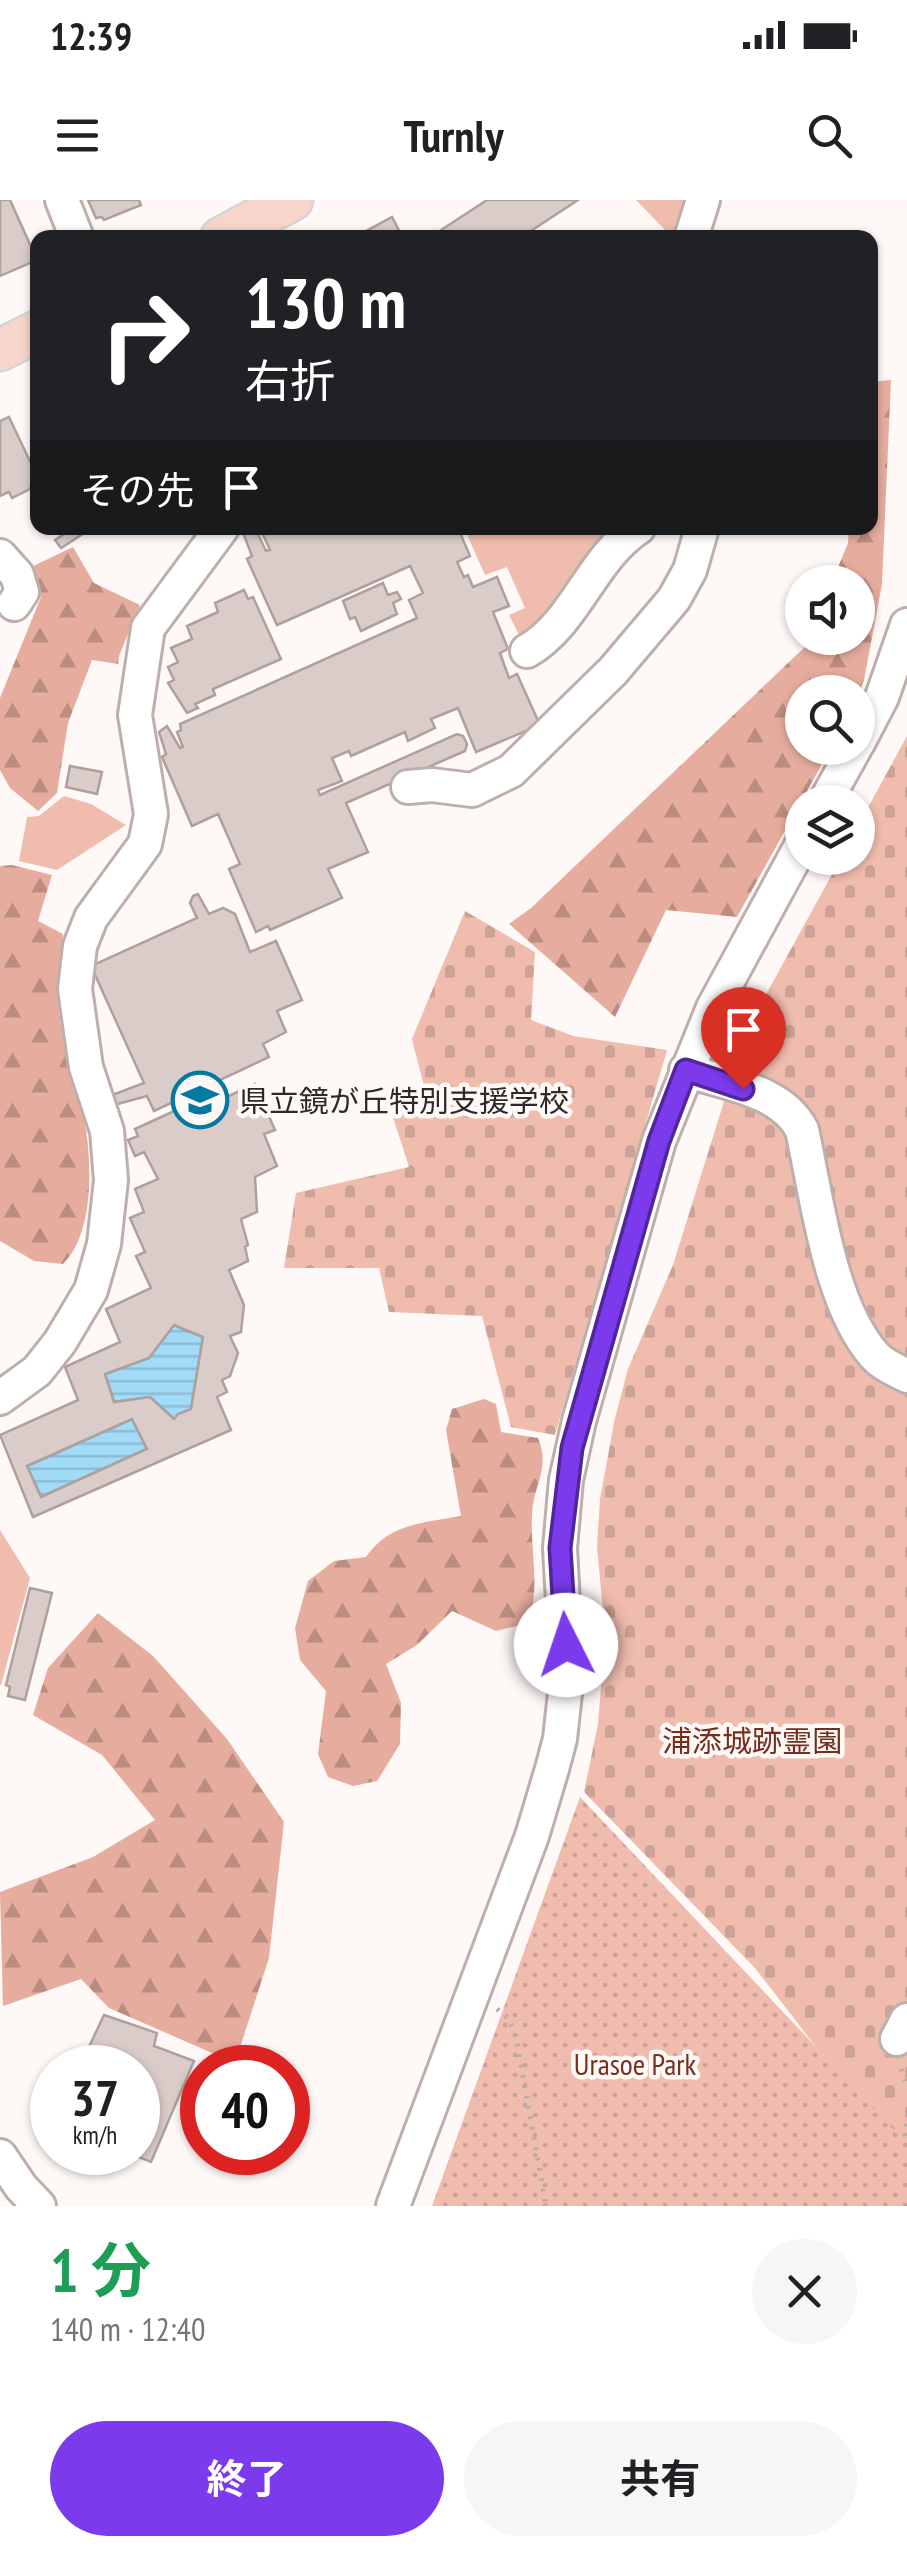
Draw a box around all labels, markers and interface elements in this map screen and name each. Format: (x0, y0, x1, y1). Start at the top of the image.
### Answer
text: 12:39 (50, 11, 132, 60)
text: Turnly (404, 106, 503, 164)
icon: menu (50, 108, 105, 163)
icon: search (802, 108, 857, 163)
text: 130 m (245, 257, 406, 347)
icon: right (80, 270, 210, 400)
text: 右折 (245, 351, 335, 409)
icon: arrive (214, 460, 269, 515)
text: その先 (80, 465, 194, 514)
map controls (785, 565, 875, 875)
button: sound (785, 565, 875, 655)
button: search (785, 675, 875, 765)
button: layers (785, 785, 875, 875)
pin (701, 987, 786, 1090)
icon: arrive (716, 1002, 771, 1057)
school or university icon: 県立鏡が丘特別支援学校 (170, 1070, 230, 1130)
place label: 県立鏡が丘特別支援学校 (239, 1081, 569, 1120)
position arrow (514, 1593, 618, 1697)
park label: 浦添城跡霊園 (662, 1721, 842, 1760)
park label: Urasoe Park (574, 2044, 696, 2083)
speed limit sign: 40 (180, 2045, 310, 2175)
text: 37 (71, 2065, 119, 2130)
text: km/h (73, 2119, 117, 2151)
text: 1 分 (50, 2231, 151, 2309)
button: close (752, 2239, 857, 2344)
text: 140 m · 12:40 (50, 2308, 205, 2350)
button: 終了 (50, 2421, 444, 2536)
button: 共有 (464, 2421, 857, 2536)

